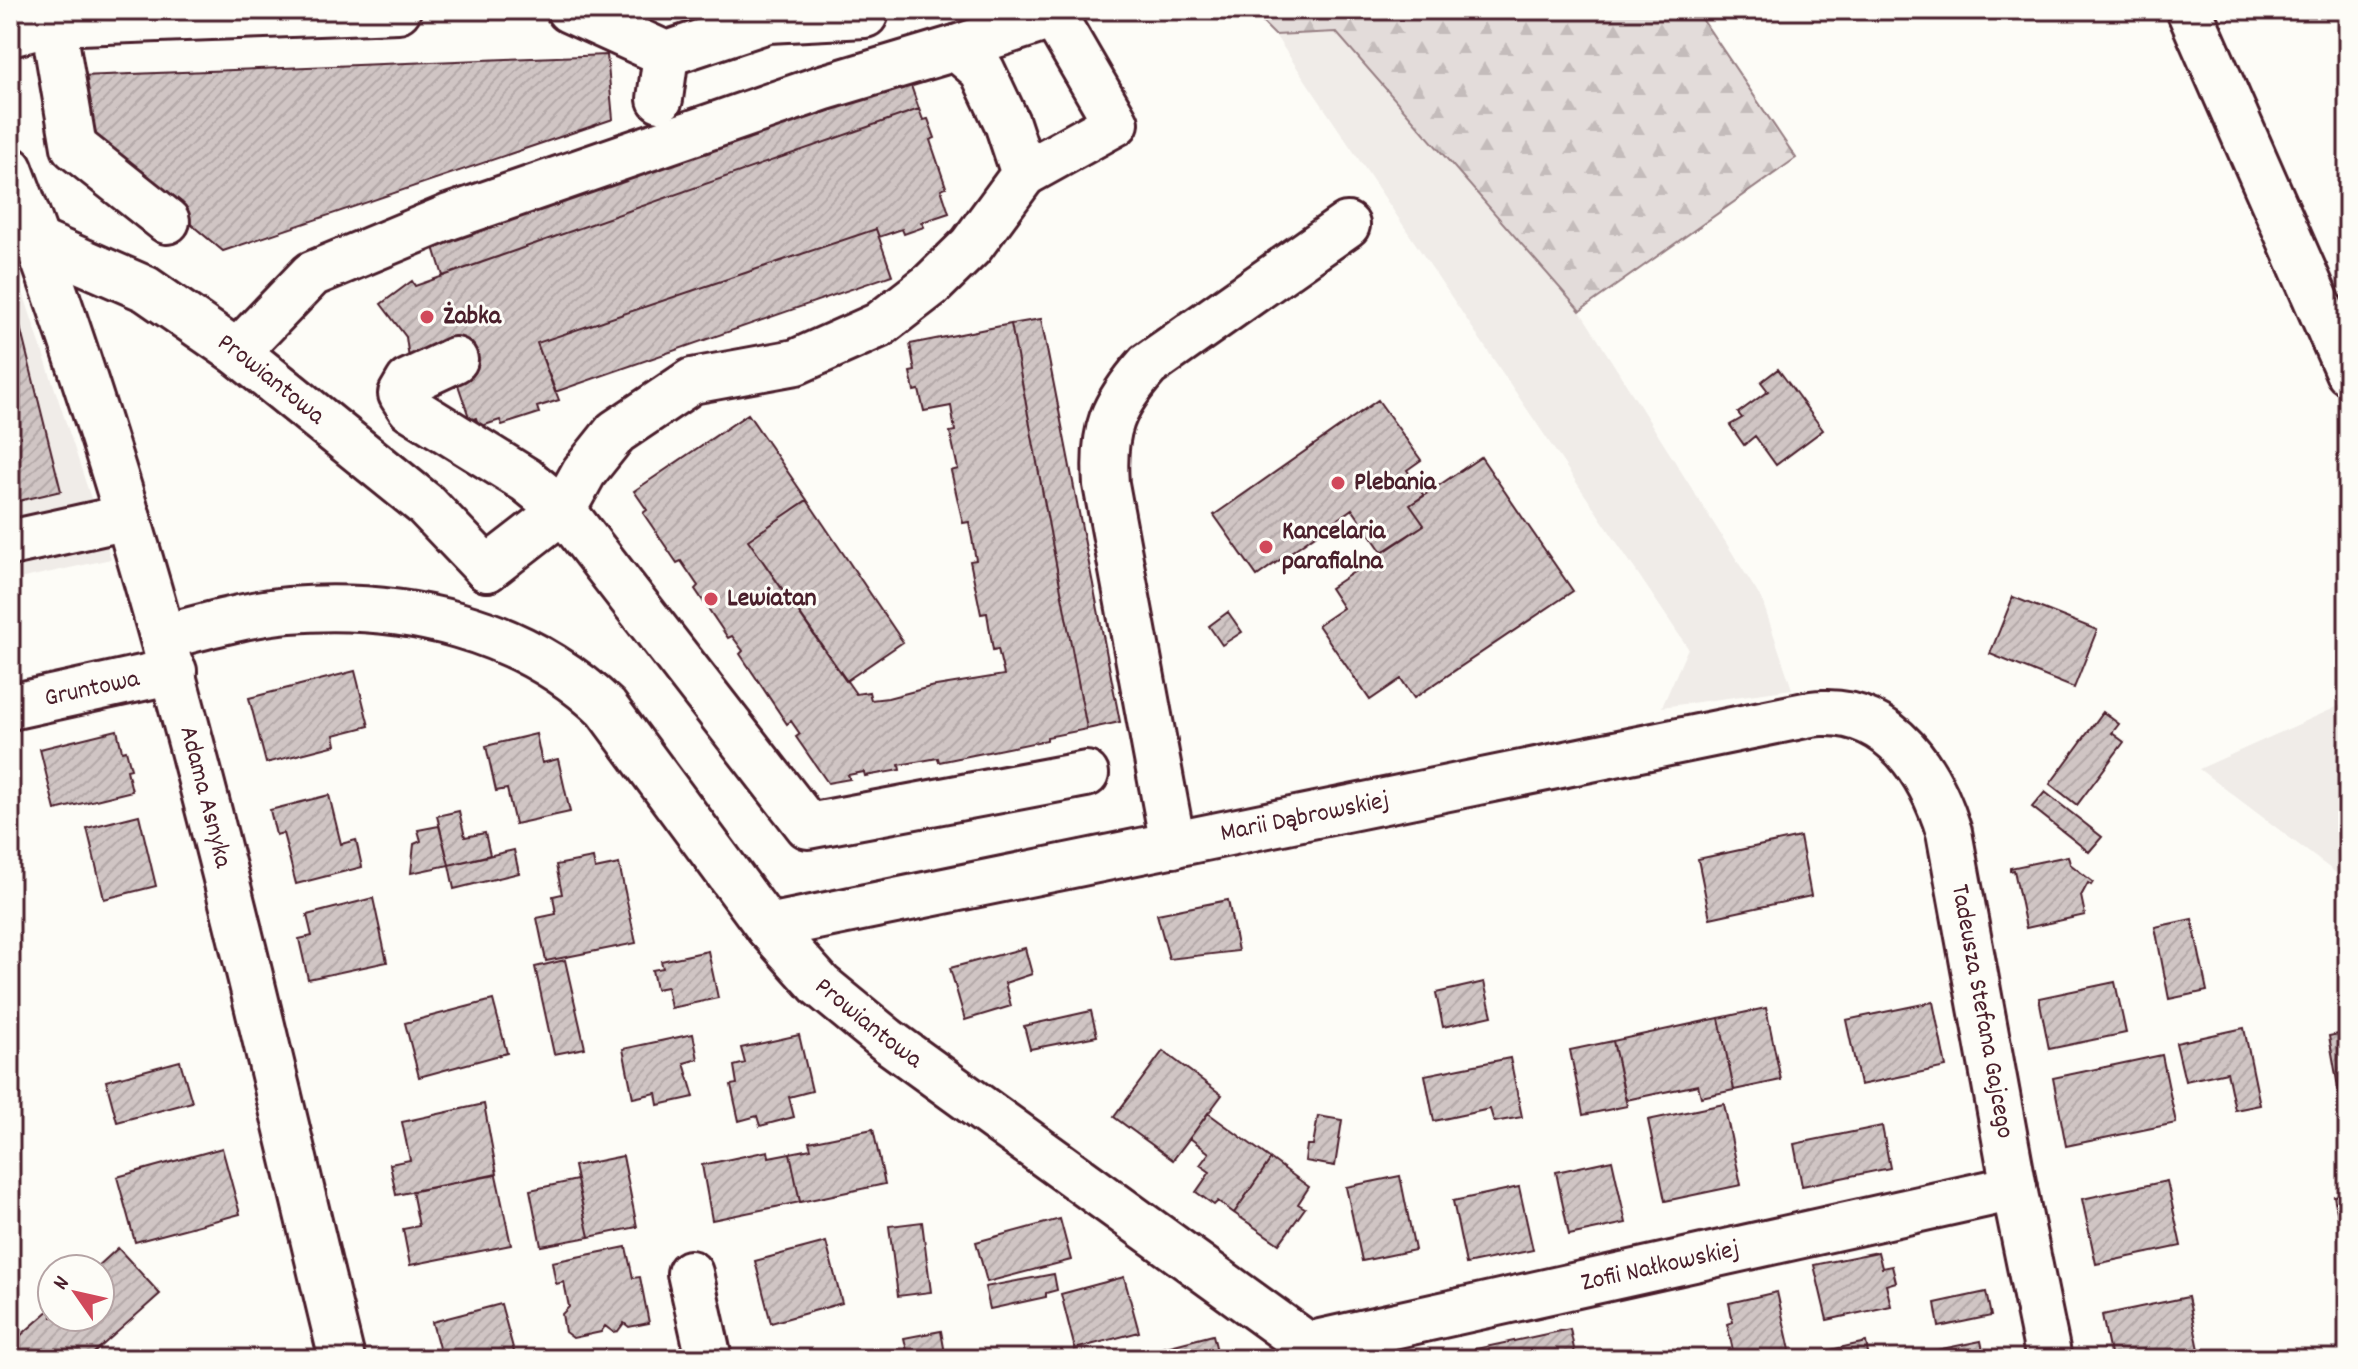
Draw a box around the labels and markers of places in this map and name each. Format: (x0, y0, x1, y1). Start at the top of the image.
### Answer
place label: Żabka (443, 299, 502, 336)
marker: Żabka (418, 308, 436, 326)
place label: Plebania (1354, 465, 1437, 502)
marker: Plebania (1329, 474, 1347, 492)
place label: Kancelaria parafialna (1282, 514, 1386, 581)
marker: Kancelaria parafialna (1257, 538, 1275, 556)
place label: Lewiatan (727, 581, 817, 618)
marker: Lewiatan (702, 590, 720, 608)

